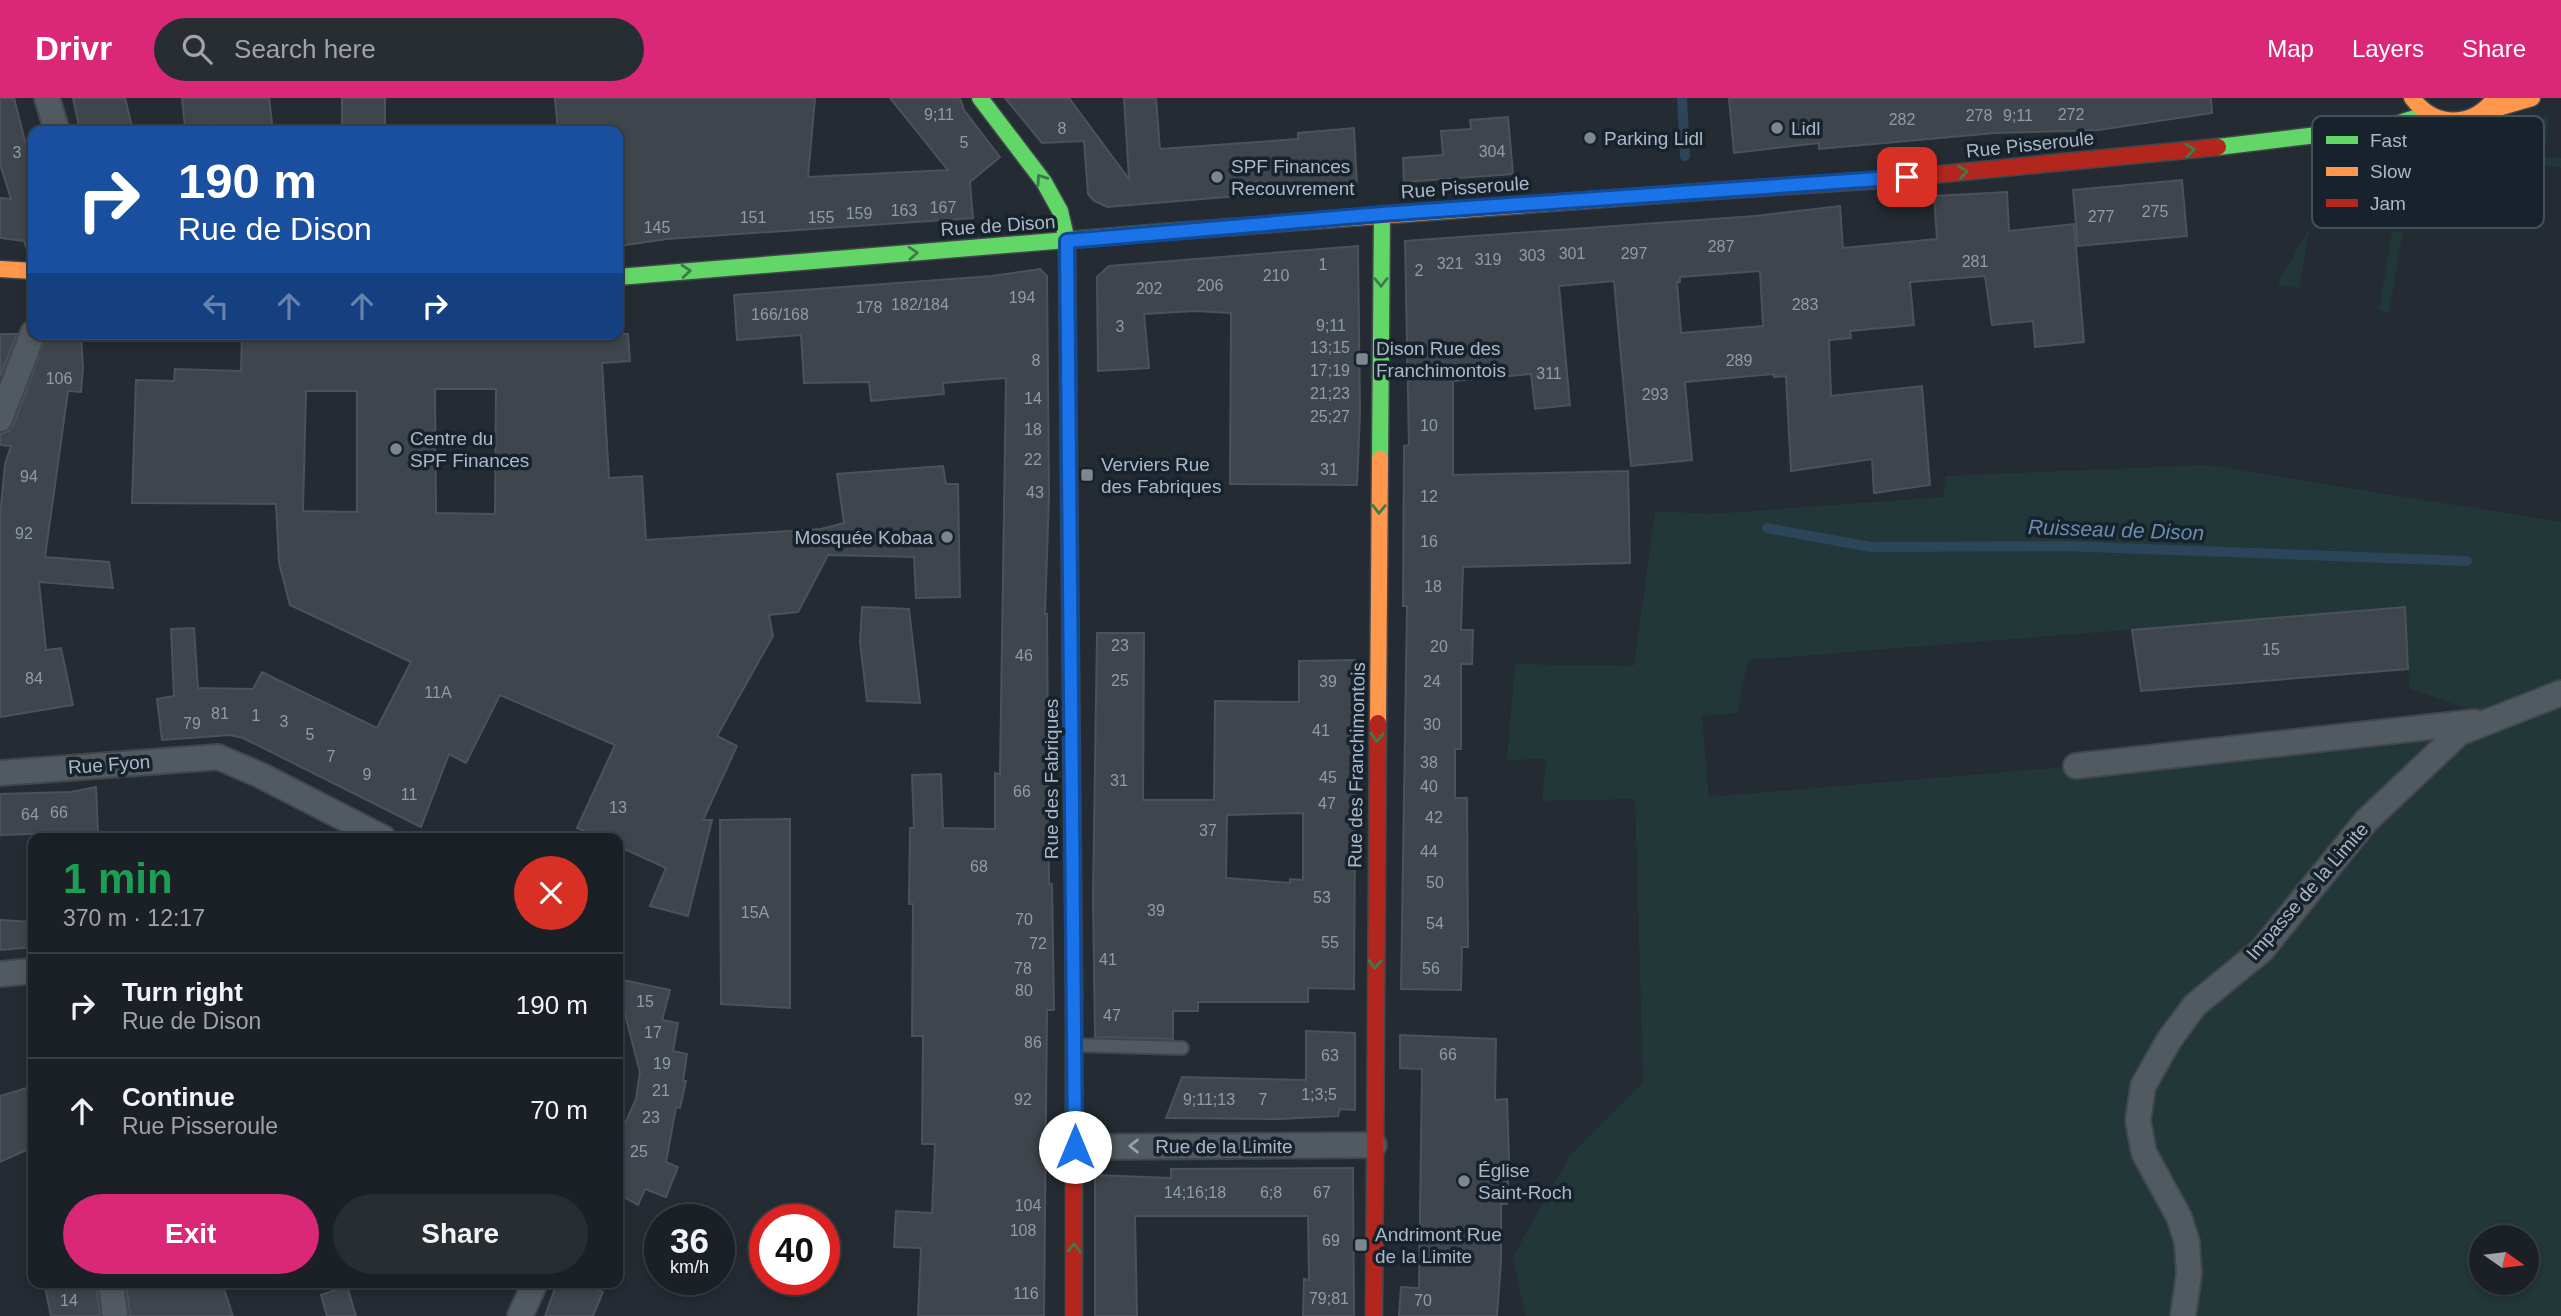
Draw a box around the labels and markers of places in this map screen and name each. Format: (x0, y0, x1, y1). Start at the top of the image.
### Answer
place label: Lidl (1791, 118, 1821, 139)
marker: Lidl (1769, 120, 1785, 136)
place label: Parking Lidl (1604, 128, 1703, 149)
marker: Parking Lidl (1582, 130, 1598, 146)
pin (1877, 147, 1937, 207)
place label: SPF Finances Recouvrement (1231, 156, 1355, 199)
marker: SPF Finances Recouvrement (1209, 169, 1225, 185)
place label: Dison Rue des Franchimontois (1376, 338, 1506, 381)
marker: Dison Rue des Franchimontois (1354, 351, 1370, 367)
place label: Centre du SPF Finances (410, 428, 529, 471)
marker: Centre du SPF Finances (388, 441, 404, 457)
place label: Verviers Rue des Fabriques (1101, 454, 1221, 497)
marker: Verviers Rue des Fabriques (1079, 467, 1095, 483)
place label: Mosquée Kobaa (795, 527, 933, 548)
marker: Mosquée Kobaa (939, 529, 955, 545)
place label: Église Saint-Roch (1478, 1160, 1572, 1203)
marker: Église Saint-Roch (1456, 1173, 1472, 1189)
place label: Andrimont Rue de la Limite (1375, 1224, 1502, 1267)
marker: Andrimont Rue de la Limite (1353, 1237, 1369, 1253)

